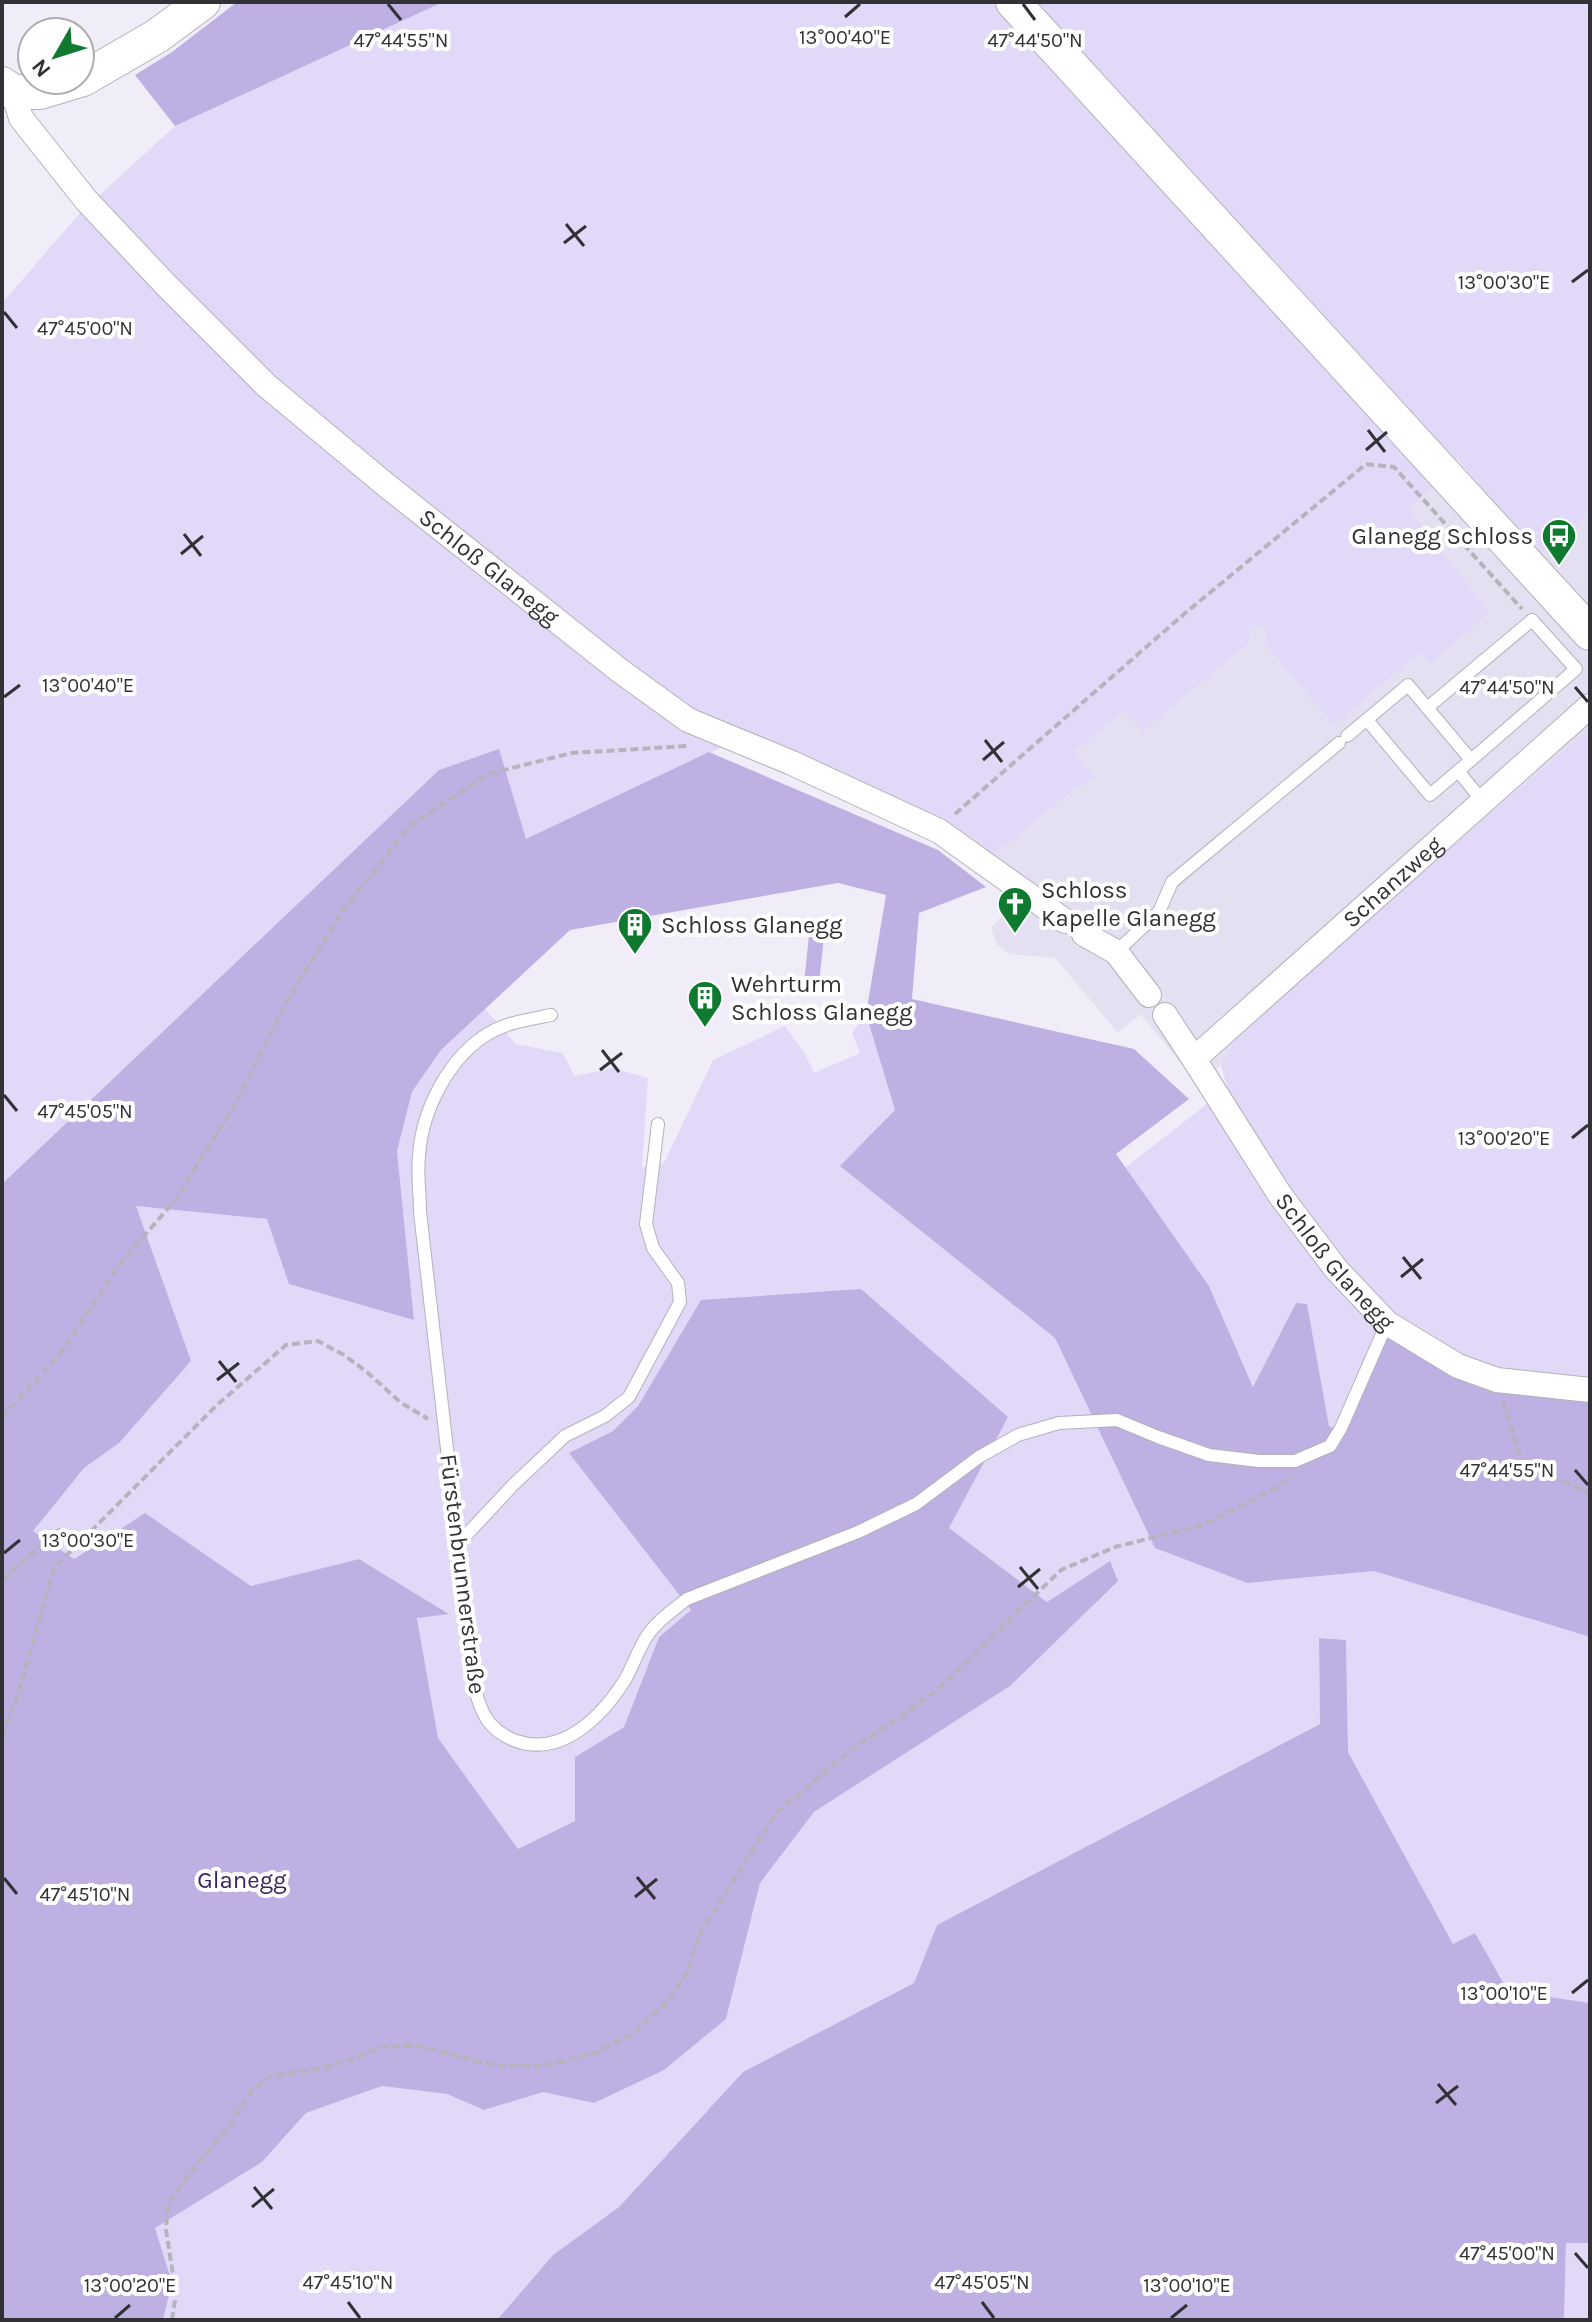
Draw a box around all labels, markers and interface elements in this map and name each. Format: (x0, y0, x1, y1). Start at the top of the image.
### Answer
north arrow (16, 16, 96, 96)
text: 13°00'40"E (799, 26, 891, 49)
text: 47°44'55"N (354, 29, 448, 52)
text: 47°44'50"N (987, 29, 1083, 52)
text: N (26, 54, 56, 82)
text: 13°00'30"E (1458, 271, 1550, 294)
text: 47°45'00"N (37, 317, 133, 340)
street label: Schloß Glanegg (414, 503, 565, 631)
bus stop icon: Glanegg Schloss (1540, 517, 1578, 567)
place label: Glanegg Schloss (1352, 522, 1533, 550)
text: 13°00'40"E (42, 674, 134, 697)
text: 47°44'50"N (1459, 676, 1555, 699)
street label: Schanzweg (1337, 830, 1448, 934)
place label: Schloss Kapelle Glanegg (1041, 876, 1216, 932)
church icon: Schloss Kapelle Glanegg (996, 885, 1034, 935)
building icon: Schloss Glanegg (616, 906, 654, 956)
place label: Schloss Glanegg (661, 911, 843, 939)
place label: Wehrturm Schloss Glanegg (731, 970, 913, 1026)
building icon: Wehrturm Schloss Glanegg (686, 979, 724, 1029)
text: 47°45'05"N (37, 1100, 133, 1123)
text: 13°00'20"E (1458, 1127, 1550, 1150)
street label: Schloß Glanegg (1269, 1187, 1401, 1336)
street label: Fürstenbrunnerstraße (434, 1452, 492, 1696)
text: 47°44'55"N (1460, 1459, 1554, 1482)
text: 13°00'30"E (42, 1529, 134, 1552)
park label: Glanegg (197, 1866, 287, 1894)
text: 47°45'10"N (40, 1883, 130, 1906)
text: 13°00'10"E (1460, 1982, 1548, 2005)
text: 47°45'00"N (1459, 2242, 1555, 2265)
text: 47°45'10"N (303, 2271, 393, 2294)
text: 47°45'05"N (934, 2271, 1030, 2294)
text: 13°00'20"E (84, 2274, 176, 2297)
text: 13°00'10"E (1143, 2274, 1231, 2297)

